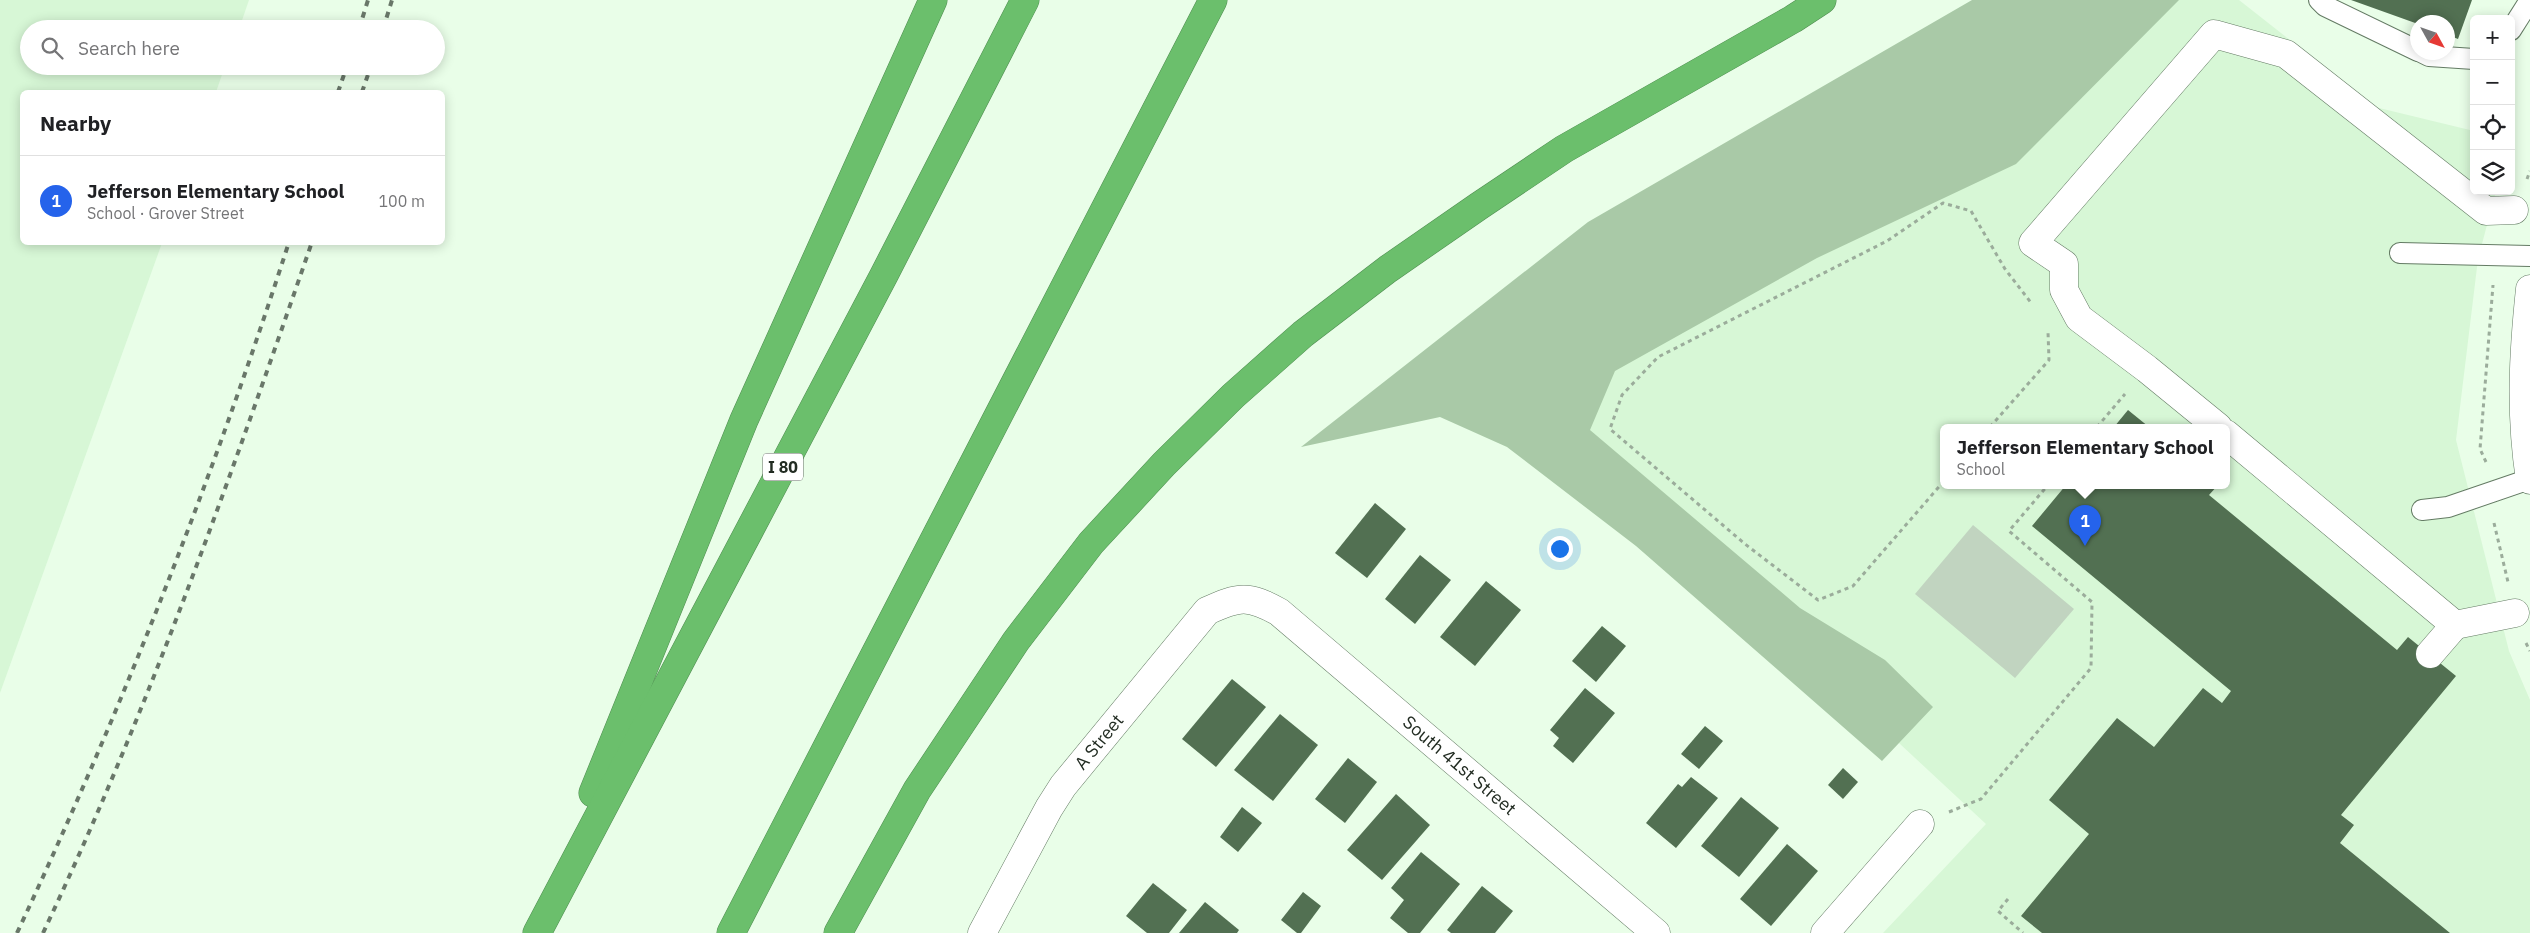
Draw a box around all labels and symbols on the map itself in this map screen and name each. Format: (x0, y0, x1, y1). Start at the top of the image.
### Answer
north arrow (2410, 15, 2455, 60)
road number: I 80 (763, 454, 803, 481)
pin: 1 (2069, 505, 2101, 546)
your location (1547, 536, 1573, 562)
street label: A Street (1069, 709, 1128, 774)
street label: South 41st Street (1398, 710, 1521, 820)

